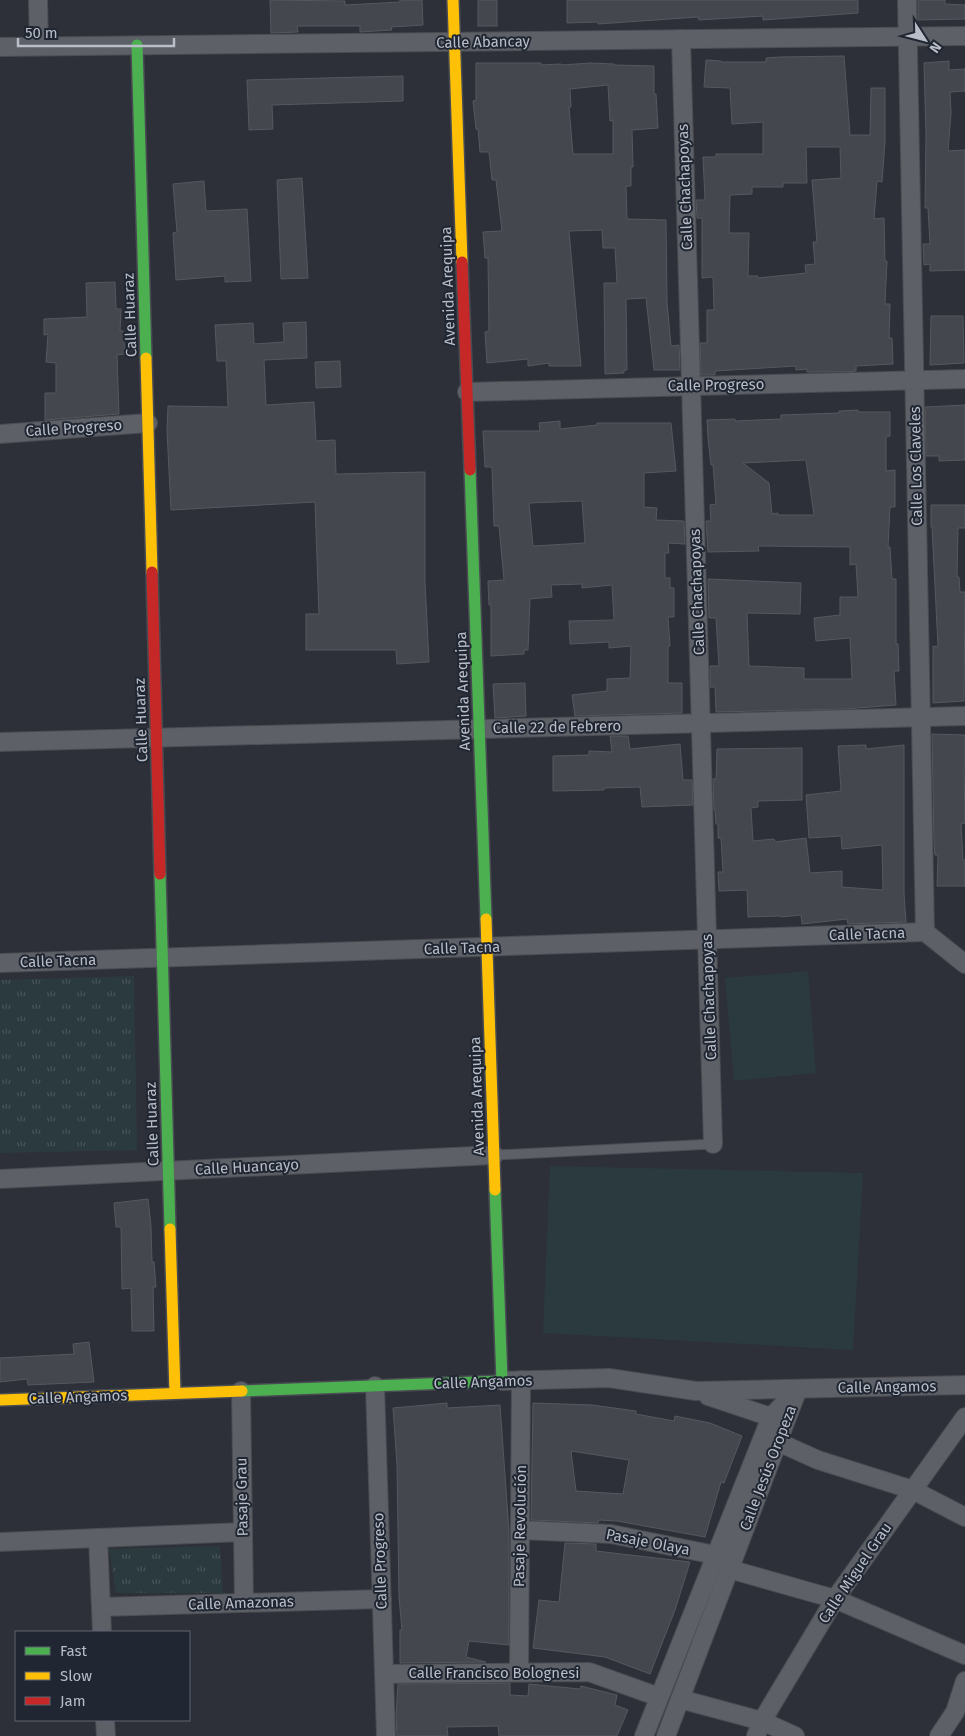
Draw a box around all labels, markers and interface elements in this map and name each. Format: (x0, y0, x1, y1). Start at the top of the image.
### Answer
scale bar (18, 15, 174, 47)
north arrow (900, 15, 950, 65)
text: 50 m (25, 24, 58, 42)
street label: Calle Abancay (436, 32, 531, 52)
text: N (926, 39, 945, 56)
street label: Calle Chachapoyas (674, 124, 696, 250)
street label: Avenida Arequipa (437, 226, 459, 346)
street label: Calle Huaraz (120, 272, 140, 357)
street label: Calle Progreso (667, 375, 765, 395)
street label: Calle Los Claveles (906, 406, 926, 526)
street label: Calle Progreso (25, 416, 123, 440)
street label: Calle Chachapoyas (686, 529, 708, 655)
street label: Avenida Arequipa (452, 631, 474, 751)
street label: Calle Huaraz (131, 677, 151, 762)
street label: Calle 22 de Febrero (493, 717, 621, 737)
street label: Calle Tacna (828, 924, 906, 944)
street label: Calle Chachapoyas (698, 934, 720, 1060)
street label: Calle Tacna (423, 938, 501, 958)
street label: Calle Tacna (19, 951, 97, 971)
street label: Avenida Arequipa (466, 1036, 488, 1156)
street label: Calle Huaraz (142, 1081, 162, 1166)
street label: Calle Huancayo (195, 1155, 299, 1179)
street label: Calle Angamos (433, 1371, 533, 1393)
street label: Calle Angamos (837, 1377, 937, 1397)
street label: Calle Angamos (28, 1386, 128, 1408)
street label: Calle Jesús Oropeza (736, 1403, 800, 1533)
street label: Pasaje Grau (232, 1457, 252, 1537)
street label: Pasaje Revolución (510, 1465, 530, 1587)
street label: Calle Progreso (369, 1512, 391, 1610)
street label: Calle Miguel Grau (815, 1519, 895, 1627)
street label: Pasaje Olaya (605, 1525, 691, 1559)
street label: Calle Amazonas (188, 1592, 294, 1614)
legend (15, 1631, 190, 1721)
text: Fast (60, 1642, 87, 1660)
street label: Calle Francisco Bolognesi (408, 1664, 580, 1682)
text: Slow (60, 1667, 92, 1685)
text: Jam (60, 1692, 86, 1710)

